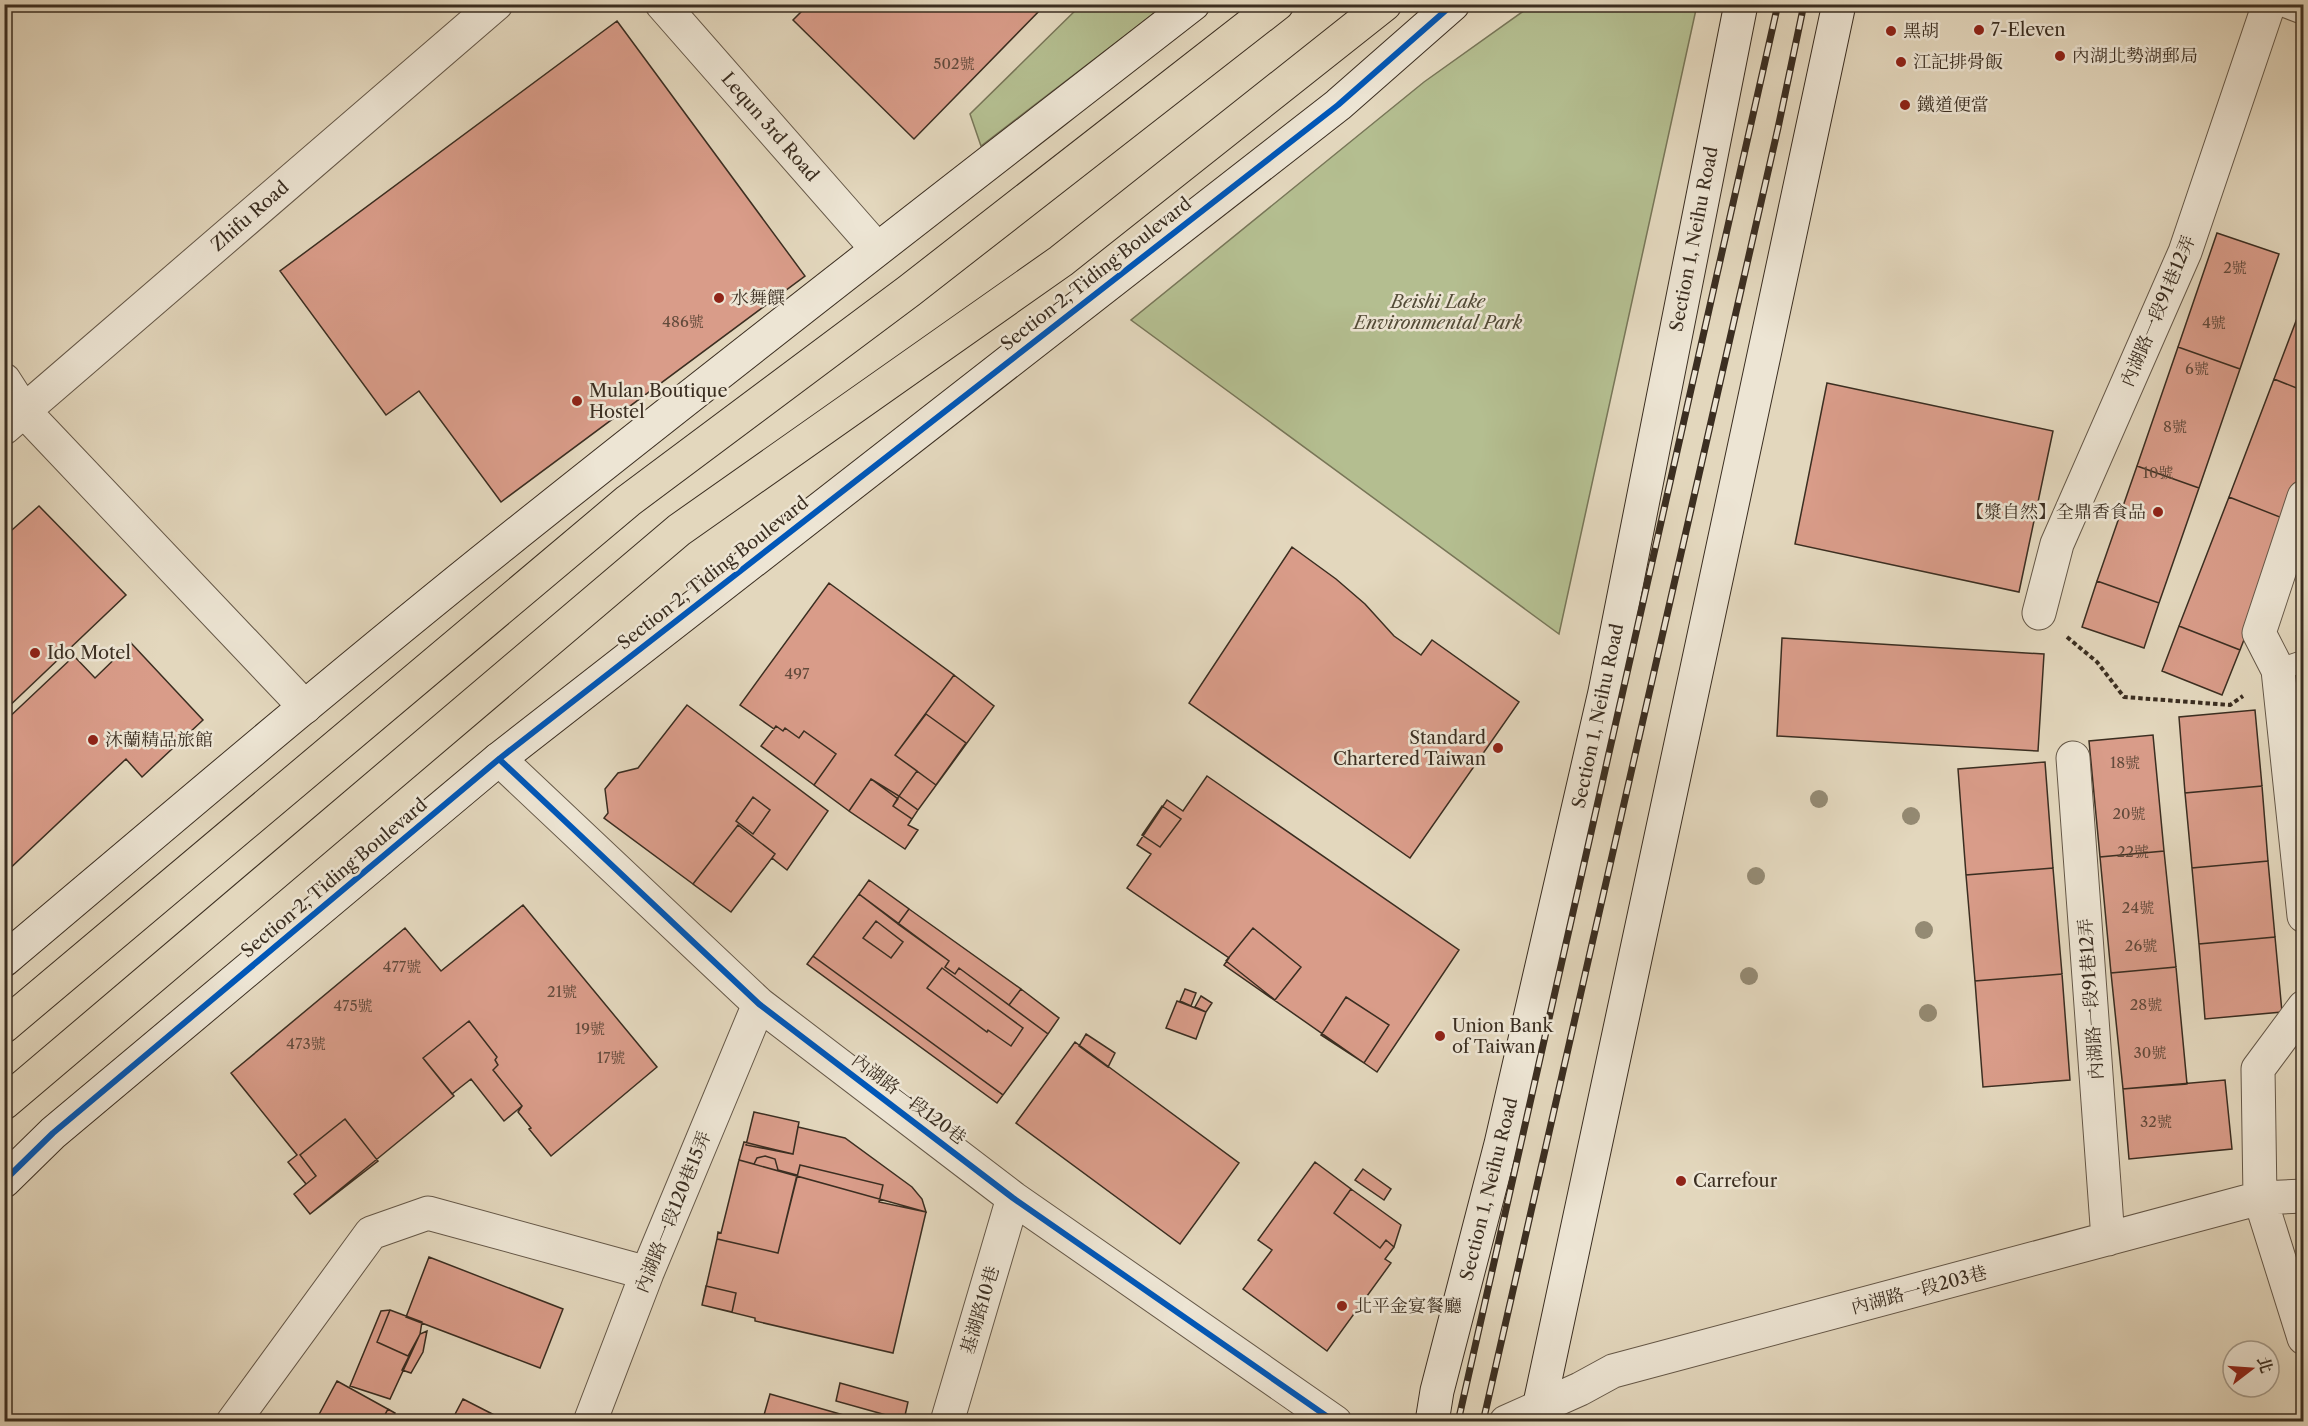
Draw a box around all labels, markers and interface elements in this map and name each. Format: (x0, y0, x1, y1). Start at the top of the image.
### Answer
place label: 7-Eleven (1991, 19, 2066, 41)
place label: 黑胡 (1903, 20, 1939, 42)
marker: 7-Eleven (1972, 23, 1986, 37)
marker: 黑胡 (1884, 24, 1898, 38)
place label: 內湖北勢湖郵局 (2072, 45, 2198, 67)
marker: 內湖北勢湖郵局 (2053, 49, 2067, 63)
place label: 江記排骨飯 (1913, 51, 2003, 73)
house number: 502號 (933, 54, 975, 73)
marker: 江記排骨飯 (1894, 55, 1908, 69)
street label: Lequn 3rd Road (717, 68, 823, 186)
place label: 鐵道便當 (1917, 94, 1989, 116)
marker: 鐵道便當 (1898, 98, 1912, 112)
street label: Section 1, Neihu Road (1665, 145, 1723, 333)
street label: Zhifu Road (207, 176, 293, 256)
street label: Section 2, Tiding Boulevard (996, 193, 1196, 355)
street label: 內湖路一段91巷12弄 (2116, 232, 2200, 390)
house number: 2號 (2223, 258, 2247, 277)
place label: 水舞饌 (731, 287, 785, 309)
marker: 水舞饌 (712, 291, 726, 305)
park label: Beishi Lake Environmental Park (1352, 291, 1523, 334)
house number: 486號 (662, 312, 704, 331)
house number: 4號 (2202, 313, 2226, 332)
house number: 6號 (2185, 359, 2209, 378)
place label: Mulan Boutique Hostel (589, 380, 727, 423)
marker: Mulan Boutique Hostel (570, 394, 584, 408)
house number: 8號 (2163, 417, 2187, 436)
house number: 10號 (2143, 463, 2173, 482)
street label: Section 2, Tiding Boulevard (613, 492, 813, 654)
place label: 【漿自然】全鼎香食品 (1966, 501, 2146, 523)
marker: 【漿自然】全鼎香食品 (2151, 505, 2165, 519)
street label: Section 1, Neihu Road (1568, 622, 1628, 810)
place label: Ido Motel (47, 642, 131, 664)
marker: Ido Motel (28, 646, 42, 660)
house number: 497 (785, 664, 810, 683)
place label: Standard Chartered Taiwan (1333, 727, 1486, 770)
place label: 沐蘭精品旅館 (105, 729, 213, 751)
marker: 沐蘭精品旅館 (86, 733, 100, 747)
marker: Standard Chartered Taiwan (1491, 741, 1505, 755)
house number: 18號 (2110, 753, 2140, 772)
street label: Section 2, Tiding Boulevard (236, 794, 432, 962)
house number: 20號 (2112, 804, 2146, 823)
house number: 22號 (2117, 842, 2149, 861)
house number: 24號 (2122, 898, 2154, 917)
street label: 內湖路一段91巷12弄 (2074, 917, 2108, 1081)
house number: 26號 (2125, 936, 2157, 955)
house number: 477號 (383, 957, 421, 976)
house number: 21號 (547, 982, 577, 1001)
house number: 28號 (2130, 995, 2162, 1014)
house number: 475號 (333, 996, 373, 1015)
place label: Union Bank of Taiwan (1452, 1015, 1555, 1058)
house number: 19號 (575, 1019, 605, 1038)
marker: Union Bank of Taiwan (1433, 1029, 1447, 1043)
house number: 473號 (286, 1034, 326, 1053)
house number: 30號 (2134, 1043, 2166, 1062)
house number: 17號 (597, 1048, 625, 1067)
street label: 內湖路一段120巷 (848, 1049, 970, 1149)
street label: Section 1, Neihu Road (1456, 1095, 1522, 1283)
house number: 32號 (2140, 1112, 2172, 1131)
street label: 內湖路一段120巷15弄 (630, 1128, 716, 1296)
place label: Carrefour (1693, 1170, 1778, 1192)
marker: Carrefour (1674, 1174, 1688, 1188)
street label: 內湖路一段203巷 (1849, 1261, 1989, 1319)
street label: 基湖路10巷 (956, 1263, 1004, 1357)
place label: 北平金宴餐廳 (1354, 1295, 1462, 1317)
marker: 北平金宴餐廳 (1335, 1299, 1349, 1313)
north arrow (2221, 1339, 2281, 1399)
text: 北 (2253, 1354, 2277, 1375)

